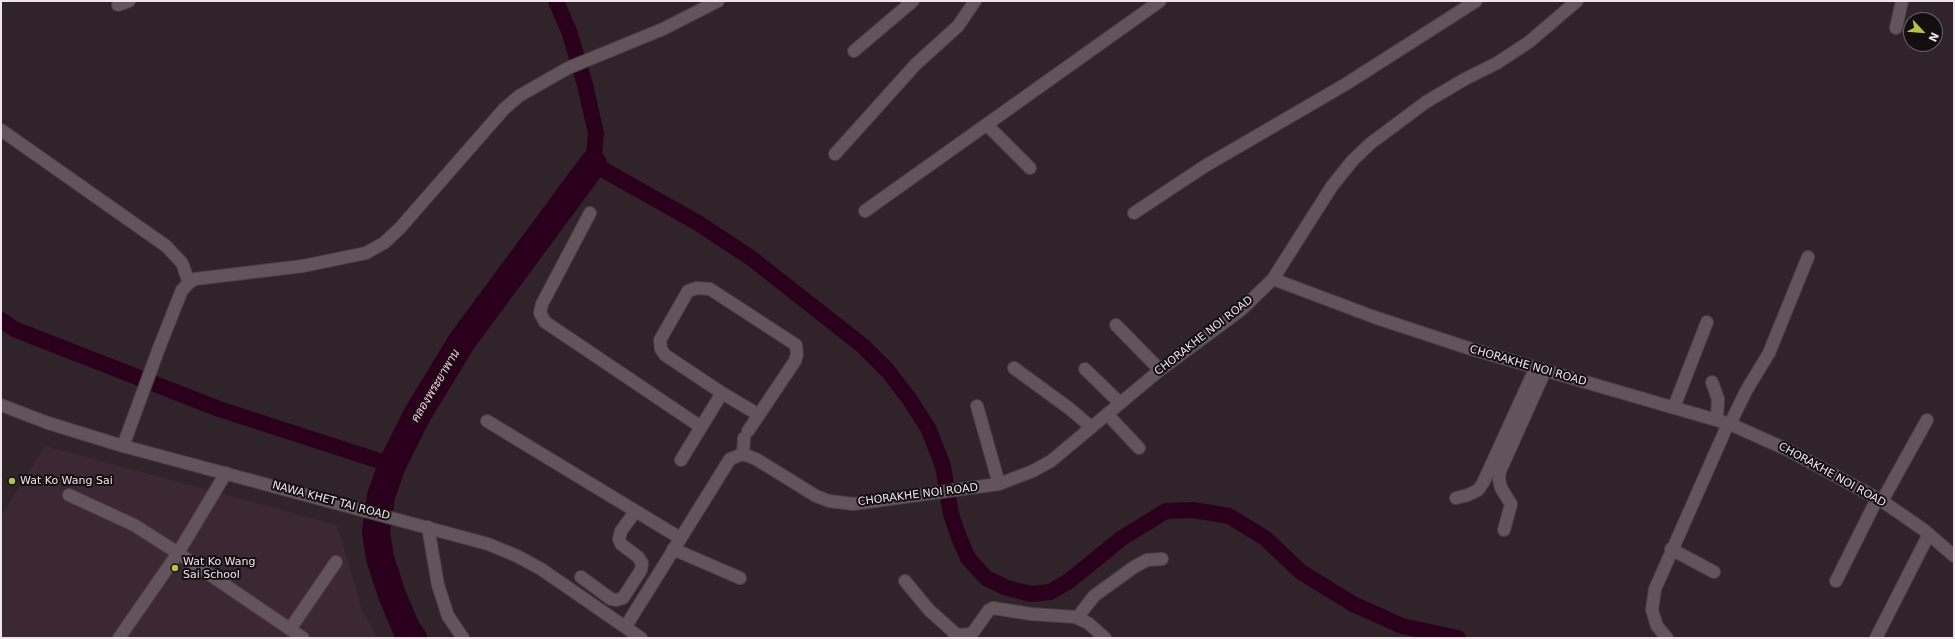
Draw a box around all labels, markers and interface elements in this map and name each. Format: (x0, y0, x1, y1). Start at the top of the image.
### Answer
north arrow (1903, 12, 1943, 52)
text: N (1925, 30, 1941, 44)
street label: CHORAKHE NOI ROAD (1152, 294, 1256, 378)
street label: CHORAKHE NOI ROAD (1468, 343, 1588, 389)
water label: คลองพระยาพาน (409, 347, 463, 425)
street label: CHORAKHE NOI ROAD (1776, 440, 1888, 510)
place label: Wat Ko Wang Sai (20, 474, 113, 488)
marker: Wat Ko Wang Sai (7, 476, 17, 486)
street label: NAWA KHET TAI ROAD (271, 479, 391, 523)
street label: CHORAKHE NOI ROAD (857, 481, 979, 509)
place label: Wat Ko Wang Sai School (183, 555, 255, 581)
marker: Wat Ko Wang Sai School (170, 563, 180, 573)

